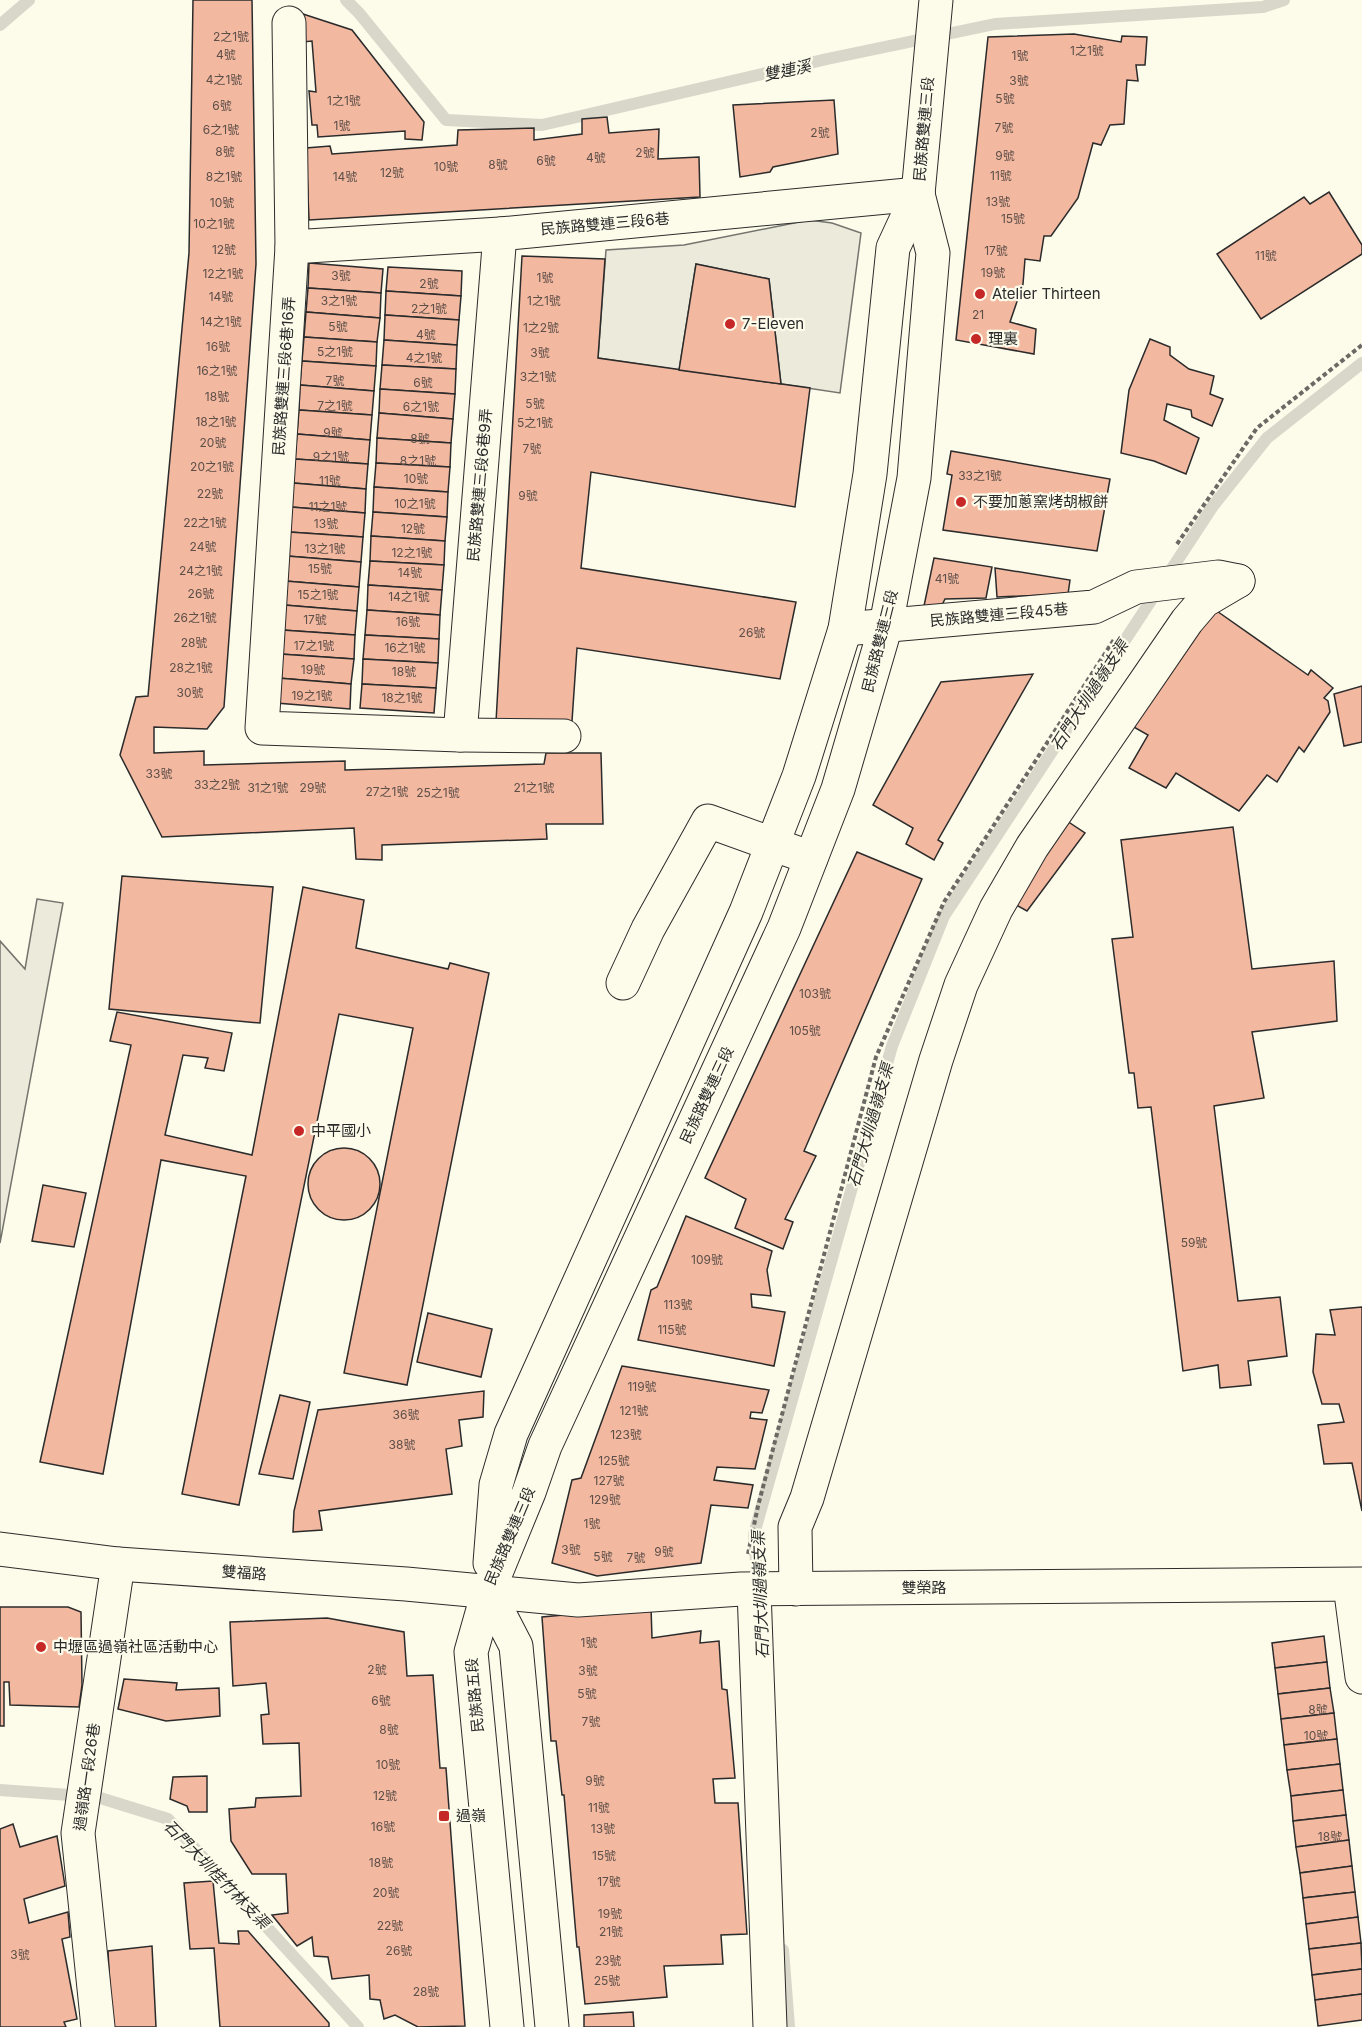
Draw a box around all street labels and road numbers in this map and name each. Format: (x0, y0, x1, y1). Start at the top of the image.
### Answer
street label: 民族路雙連三段 (909, 76, 938, 182)
street label: 民族路雙連三段6巷 (540, 208, 670, 239)
street label: 民族路雙連三段6巷16弄 (268, 296, 299, 456)
street label: 民族路雙連三段6巷9弄 (463, 408, 496, 562)
street label: 民族路雙連三段 (858, 588, 901, 694)
street label: 民族路雙連三段45巷 (929, 599, 1069, 630)
street label: 民族路雙連三段 (676, 1043, 737, 1146)
street label: 民族路雙連三段 (480, 1484, 539, 1588)
street label: 雙福路 (221, 1561, 267, 1584)
street label: 雙榮路 (901, 1578, 947, 1597)
street label: 民族路五段 (462, 1657, 487, 1733)
street label: 過嶺路一段26巷 (70, 1722, 103, 1832)

